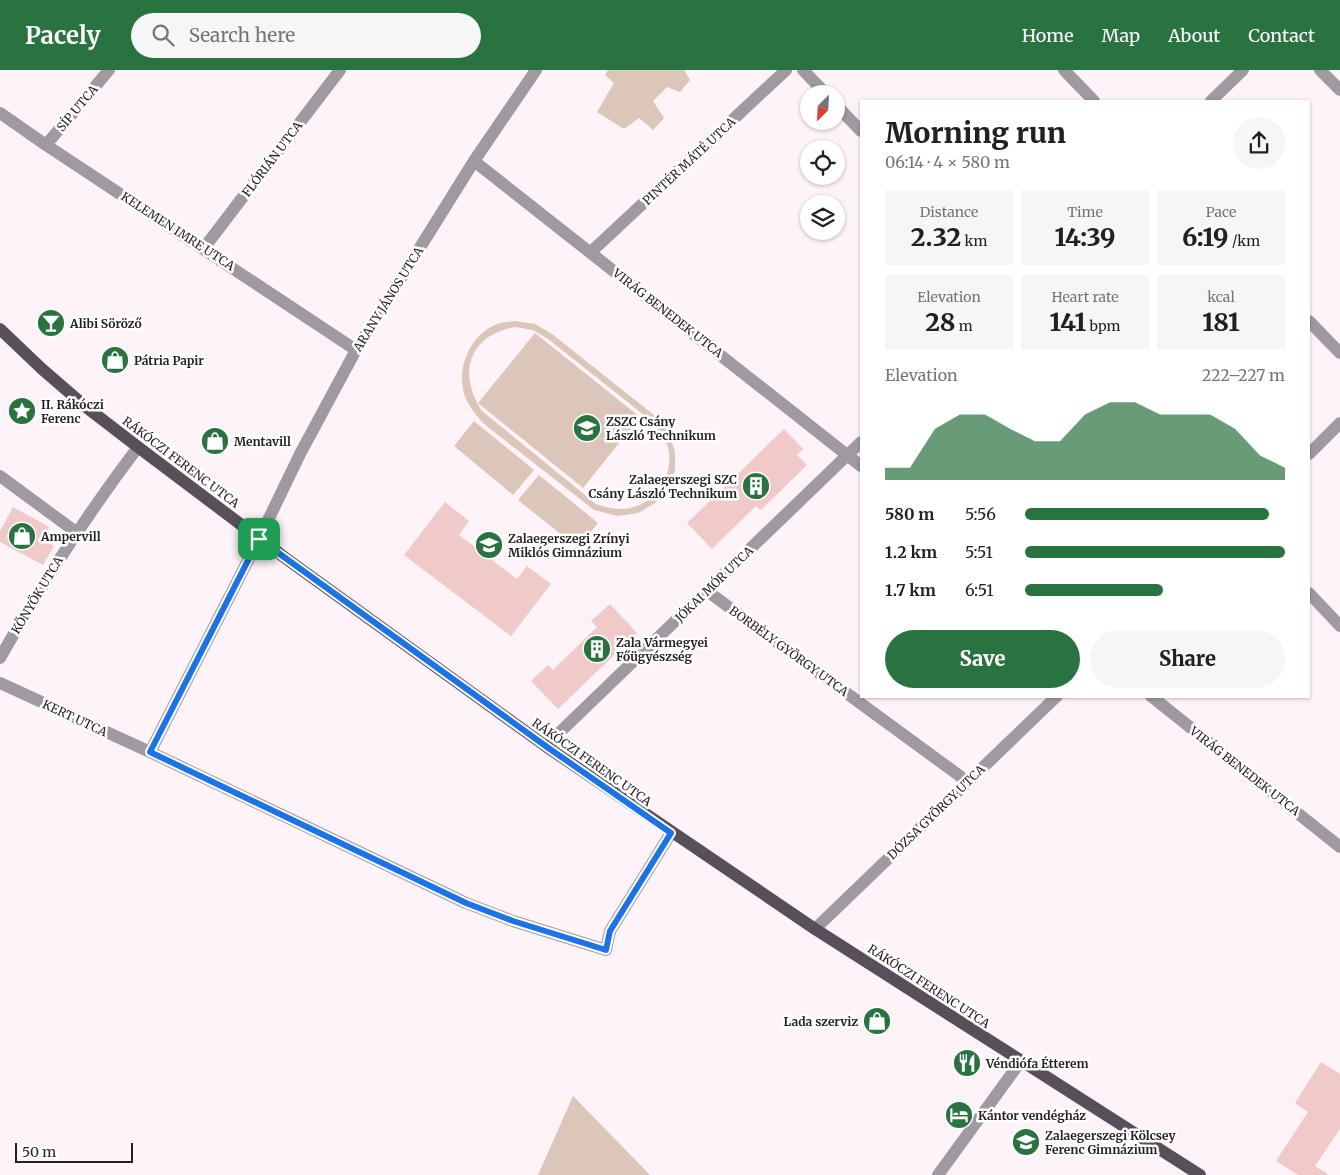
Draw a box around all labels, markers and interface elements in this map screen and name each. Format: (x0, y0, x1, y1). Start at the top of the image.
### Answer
search box (131, 13, 481, 58)
text: Pacely (25, 20, 101, 51)
icon: search (149, 21, 177, 49)
text: Search here (189, 23, 295, 47)
text: Home (1022, 24, 1074, 47)
text: Map (1102, 24, 1140, 47)
text: About (1168, 24, 1220, 47)
text: Contact (1248, 24, 1315, 47)
street label: SÍP UTCA (53, 81, 101, 134)
north arrow (800, 85, 845, 130)
map controls (800, 85, 845, 240)
street label: PINTÉR MÁTÉ UTCA (639, 114, 739, 208)
text: Morning run (885, 115, 1066, 151)
button: share (1233, 117, 1285, 169)
street label: FLÓRIÁN UTCA (239, 118, 306, 200)
button: locate (800, 140, 845, 185)
text: 06:14 · 4 × 580 m (885, 152, 1010, 172)
street label: KELEMEN IMRE UTCA (118, 189, 238, 274)
button: layers (800, 195, 845, 240)
text: Distance (920, 203, 978, 221)
text: Time (1067, 203, 1103, 221)
text: Pace (1206, 203, 1236, 221)
text: 2.32 (911, 221, 961, 253)
text: 14:39 (1054, 221, 1116, 253)
text: 6:19 (1182, 221, 1229, 253)
text: km (961, 232, 987, 250)
text: /km (1229, 232, 1260, 250)
street label: ARANY JÁNOS UTCA (349, 244, 427, 355)
street label: VIRÁG BENEDEK UTCA (609, 265, 726, 361)
text: Elevation (917, 288, 981, 306)
text: Heart rate (1052, 288, 1119, 306)
text: kcal (1207, 288, 1235, 306)
text: 28 (925, 306, 956, 338)
text: 141 (1050, 306, 1086, 338)
text: 181 (1202, 306, 1240, 338)
bar icon: Alibi Söröző (36, 308, 66, 338)
place label: Alibi Söröző (69, 316, 142, 331)
text: m (956, 317, 973, 335)
text: bpm (1086, 317, 1120, 335)
shop icon: Pátria Papir (100, 345, 130, 375)
place label: Pátria Papir (134, 353, 204, 368)
text: Elevation (885, 365, 958, 385)
text: 222–227 m (1202, 365, 1285, 385)
place icon: II. Rákóczi Ferenc (7, 396, 37, 426)
place label: II. Rákóczi Ferenc (41, 397, 104, 426)
street label: RÁKÓCZI FERENC UTCA (120, 413, 243, 511)
school or university icon: ZSZC Csány László Technikum (572, 413, 602, 443)
place label: ZSZC Csány László Technikum (606, 414, 716, 443)
shop icon: Mentavill (200, 426, 230, 456)
place label: Mentavill (234, 434, 291, 449)
building icon: Zalaegerszegi SZC Csány László Technikum (741, 471, 771, 501)
place label: Zalaegerszegi SZC Csány László Technikum (589, 472, 737, 501)
text: 580 m (885, 504, 934, 524)
text: 5:56 (965, 504, 996, 524)
pin (238, 518, 280, 560)
shop icon: Ampervill (7, 521, 37, 551)
icon: arrive (245, 525, 273, 553)
place label: Ampervill (40, 529, 101, 544)
school or university icon: Zalaegerszegi Zrínyi Miklós Gimnázium (474, 530, 504, 560)
place label: Zalaegerszegi Zrínyi Miklós Gimnázium (508, 531, 630, 560)
text: 1.2 km (885, 542, 937, 562)
text: 5:51 (965, 542, 993, 562)
street label: JÓKAI MÓR UTCA (671, 543, 757, 626)
street label: KÖNYÖK UTCA (8, 553, 66, 636)
text: 1.7 km (885, 580, 936, 600)
text: 6:51 (965, 580, 993, 600)
street label: BORBÉLY GYÖRGY UTCA (727, 603, 852, 700)
button: Save (885, 630, 1080, 688)
button: Share (1090, 630, 1285, 688)
building icon: Zala Vármegyei Főügyészség (582, 634, 612, 664)
place label: Zala Vármegyei Főügyészség (616, 635, 708, 664)
street label: KERT UTCA (40, 696, 110, 740)
street label: RÁKÓCZI FERENC UTCA (529, 715, 655, 809)
street label: VIRÁG BENEDEK UTCA (1186, 723, 1303, 819)
street label: DÓZSA GYÖRGY UTCA (884, 761, 988, 862)
street label: RÁKÓCZI FERENC UTCA (865, 941, 993, 1031)
shop icon: Lada szerviz (862, 1006, 892, 1036)
place label: Lada szerviz (783, 1014, 858, 1029)
restaurant icon: Véndiófa Étterem (952, 1048, 982, 1078)
place label: Véndiófa Étterem (985, 1055, 1089, 1071)
hotel icon: Kántor vendégház (944, 1100, 974, 1130)
place label: Kántor vendégház (978, 1108, 1086, 1123)
school or university icon: Zalaegerszegi Kölcsey Ferenc Gimnázium (1011, 1127, 1041, 1157)
place label: Zalaegerszegi Kölcsey Ferenc Gimnázium (1045, 1128, 1177, 1157)
scale bar (15, 1140, 132, 1163)
text: 50 m (22, 1143, 56, 1161)

